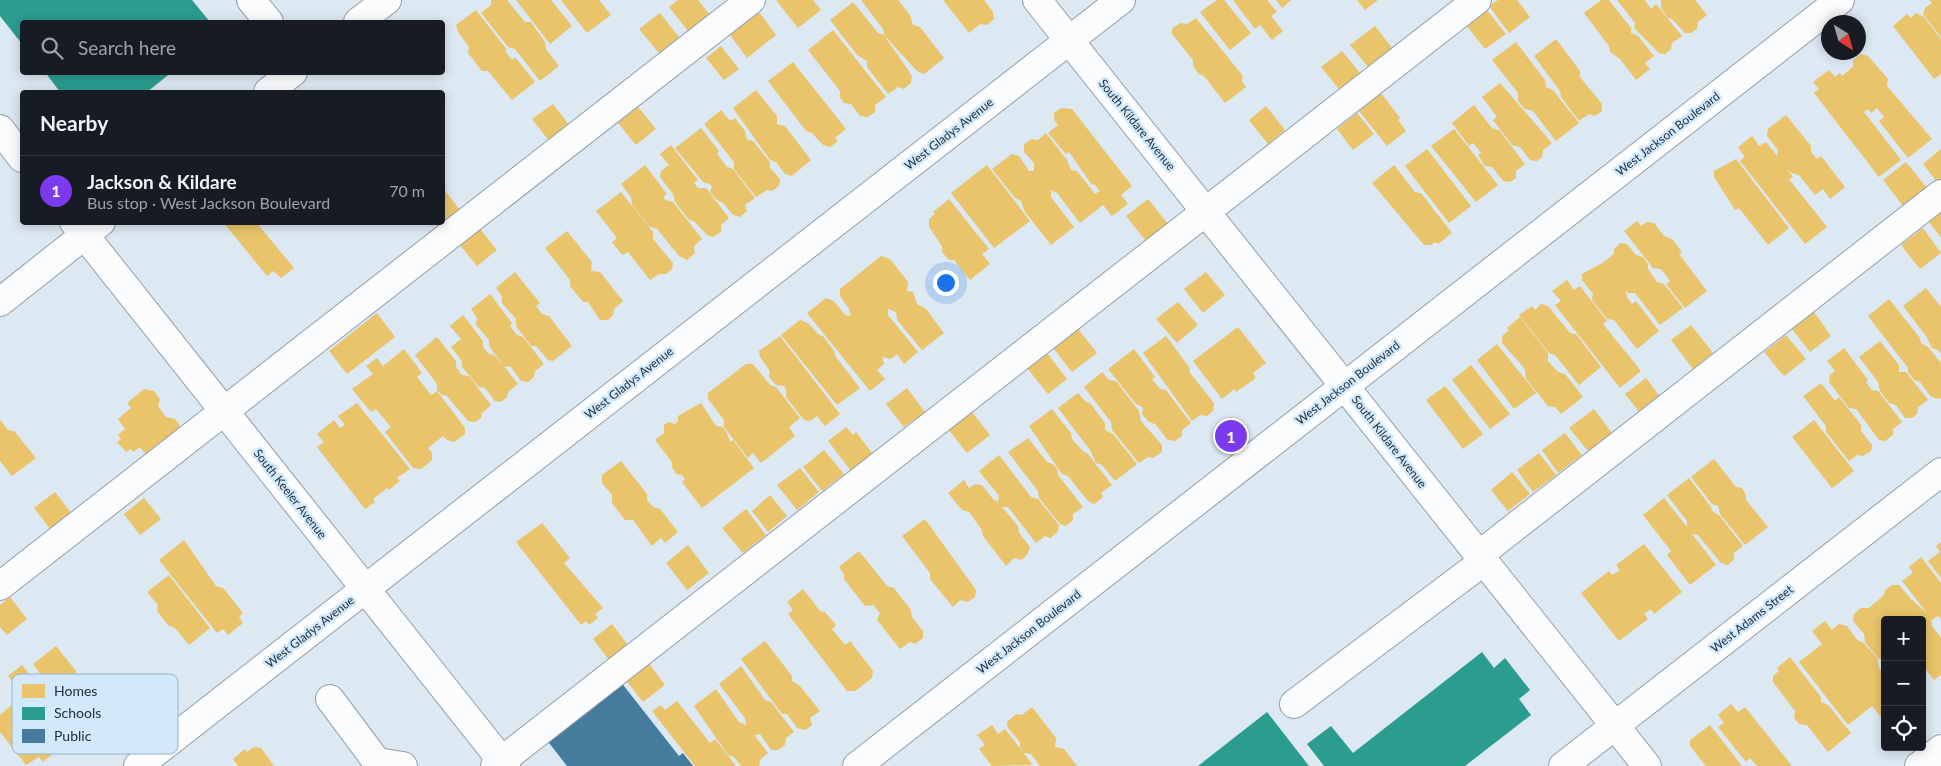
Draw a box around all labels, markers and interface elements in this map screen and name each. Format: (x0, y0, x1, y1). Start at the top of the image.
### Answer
north arrow (1821, 15, 1866, 60)
search box (20, 20, 445, 75)
icon: search (38, 34, 66, 62)
text: Search here (78, 36, 176, 59)
street label: South Kildare Avenue (1096, 76, 1179, 173)
street label: West Jackson Boulevard (1613, 88, 1723, 179)
street label: West Gladys Avenue (901, 94, 996, 173)
text: Nearby (40, 110, 108, 135)
text: Jackson & Kildare (87, 170, 237, 193)
text: 1 (51, 181, 61, 200)
text: 70 m (389, 181, 425, 200)
text: Bus stop · West Jackson Boulevard (87, 193, 330, 212)
your location (933, 270, 959, 296)
street label: West Jackson Boulevard (1293, 337, 1403, 428)
street label: West Gladys Avenue (581, 343, 676, 422)
street label: South Kildare Avenue (1349, 392, 1430, 491)
pin: 1 (1215, 417, 1247, 455)
street label: South Keeler Avenue (251, 446, 330, 542)
street label: West Adams Street (1707, 581, 1797, 656)
street label: West Jackson Boulevard (974, 586, 1084, 677)
street label: West Gladys Avenue (262, 592, 357, 671)
map controls (1881, 616, 1926, 751)
button: + (1881, 616, 1926, 661)
button: − (1881, 661, 1926, 706)
legend (12, 674, 178, 754)
text: Homes (54, 682, 97, 699)
text: Schools (54, 704, 101, 721)
button: locate (1881, 706, 1926, 751)
text: Public (54, 727, 92, 744)

